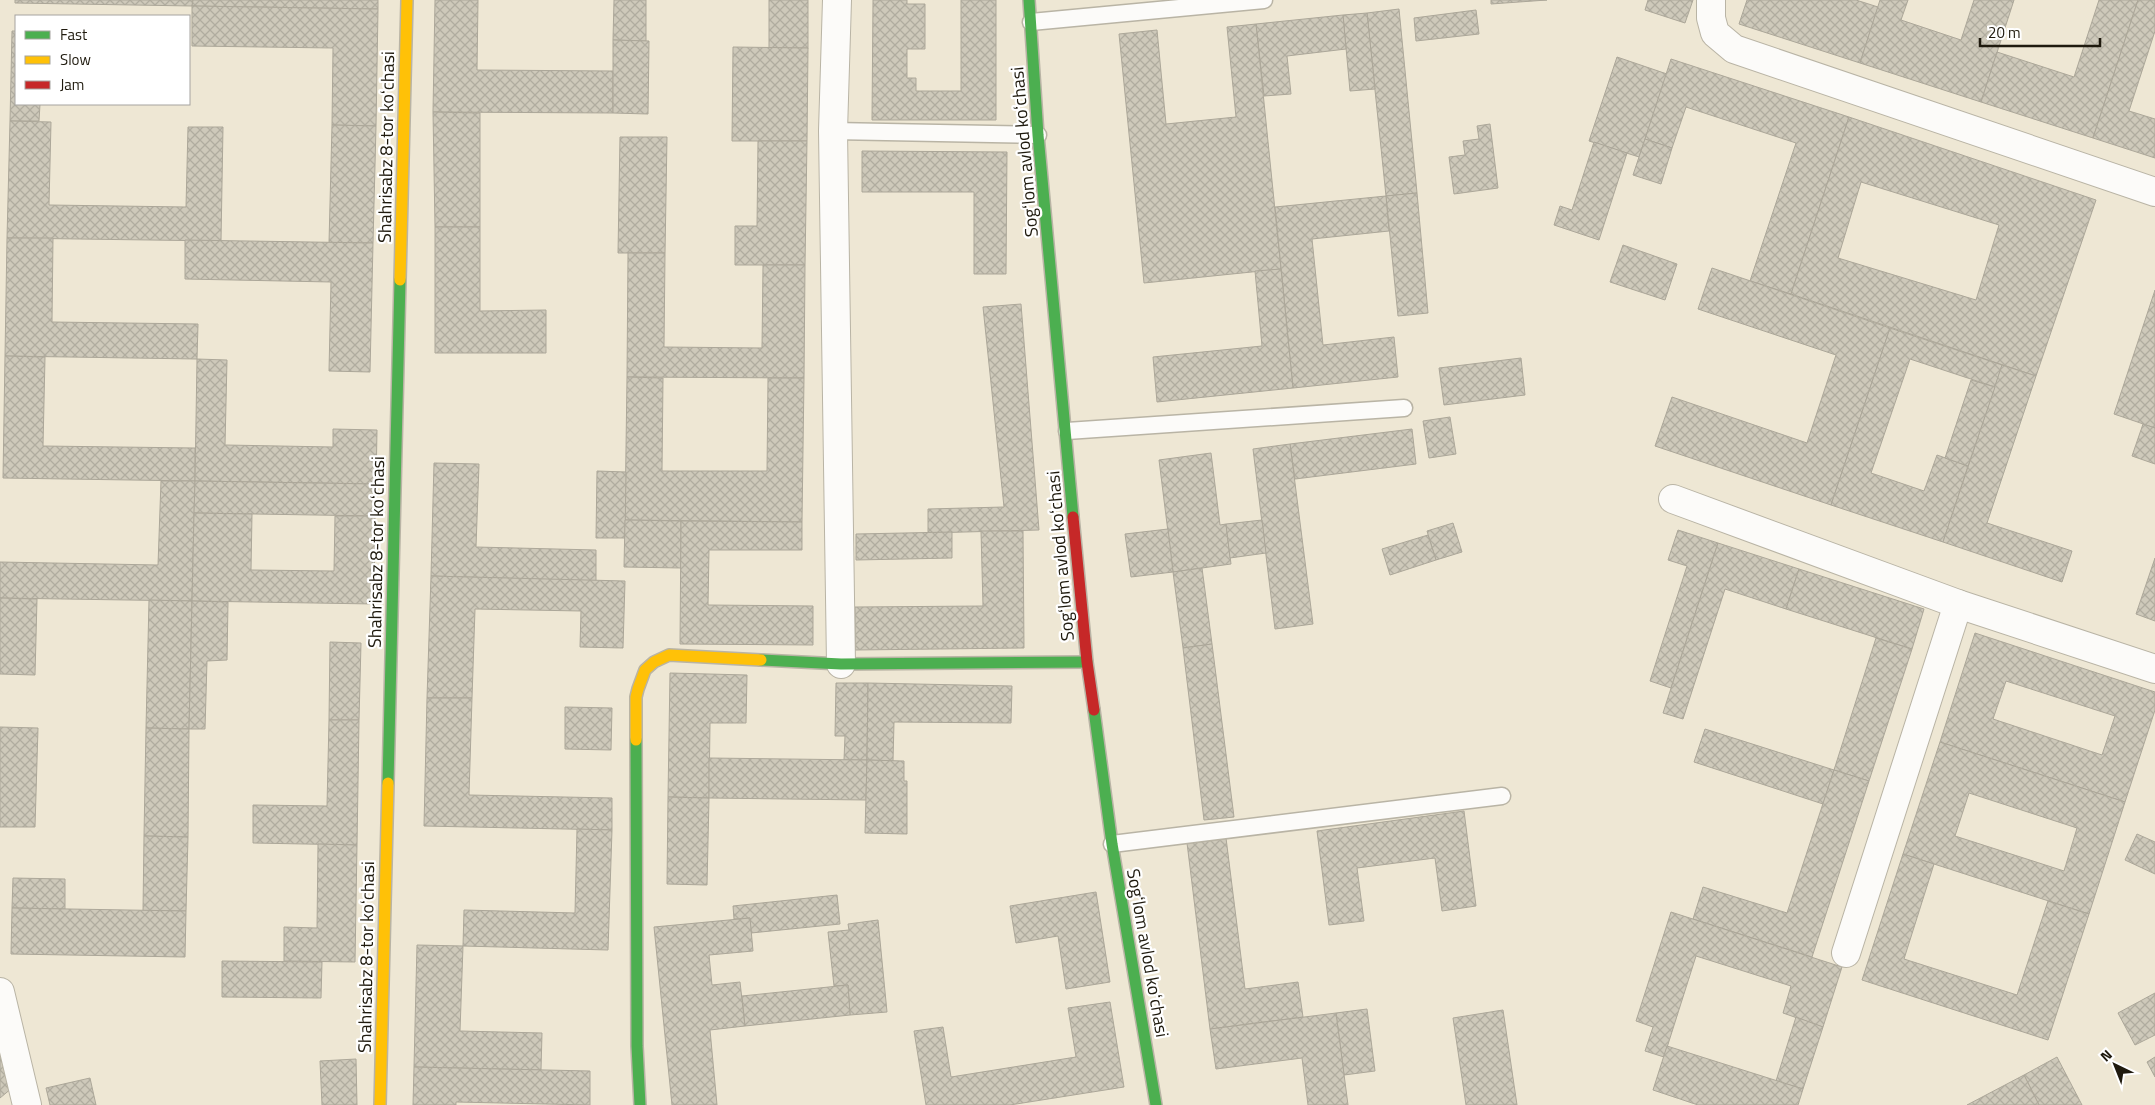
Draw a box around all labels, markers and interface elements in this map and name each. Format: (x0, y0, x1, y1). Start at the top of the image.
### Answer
legend (15, 15, 190, 105)
scale bar (1980, 15, 2100, 47)
text: 20 m (1988, 21, 2021, 44)
text: Fast (60, 23, 88, 46)
text: Slow (60, 48, 91, 71)
street label: Shahrisabz 8-tor koʻchasi (371, 51, 401, 243)
street label: Sogʻlom avlod koʻchasi (1003, 66, 1045, 238)
text: Jam (60, 73, 84, 96)
street label: Shahrisabz 8-tor koʻchasi (361, 456, 391, 648)
street label: Sogʻlom avlod koʻchasi (1039, 470, 1081, 642)
street label: Shahrisabz 8-tor koʻchasi (351, 861, 381, 1053)
street label: Sogʻlom avlod koʻchasi (1120, 867, 1176, 1039)
north arrow (2090, 1040, 2140, 1090)
text: N (2095, 1044, 2117, 1066)

